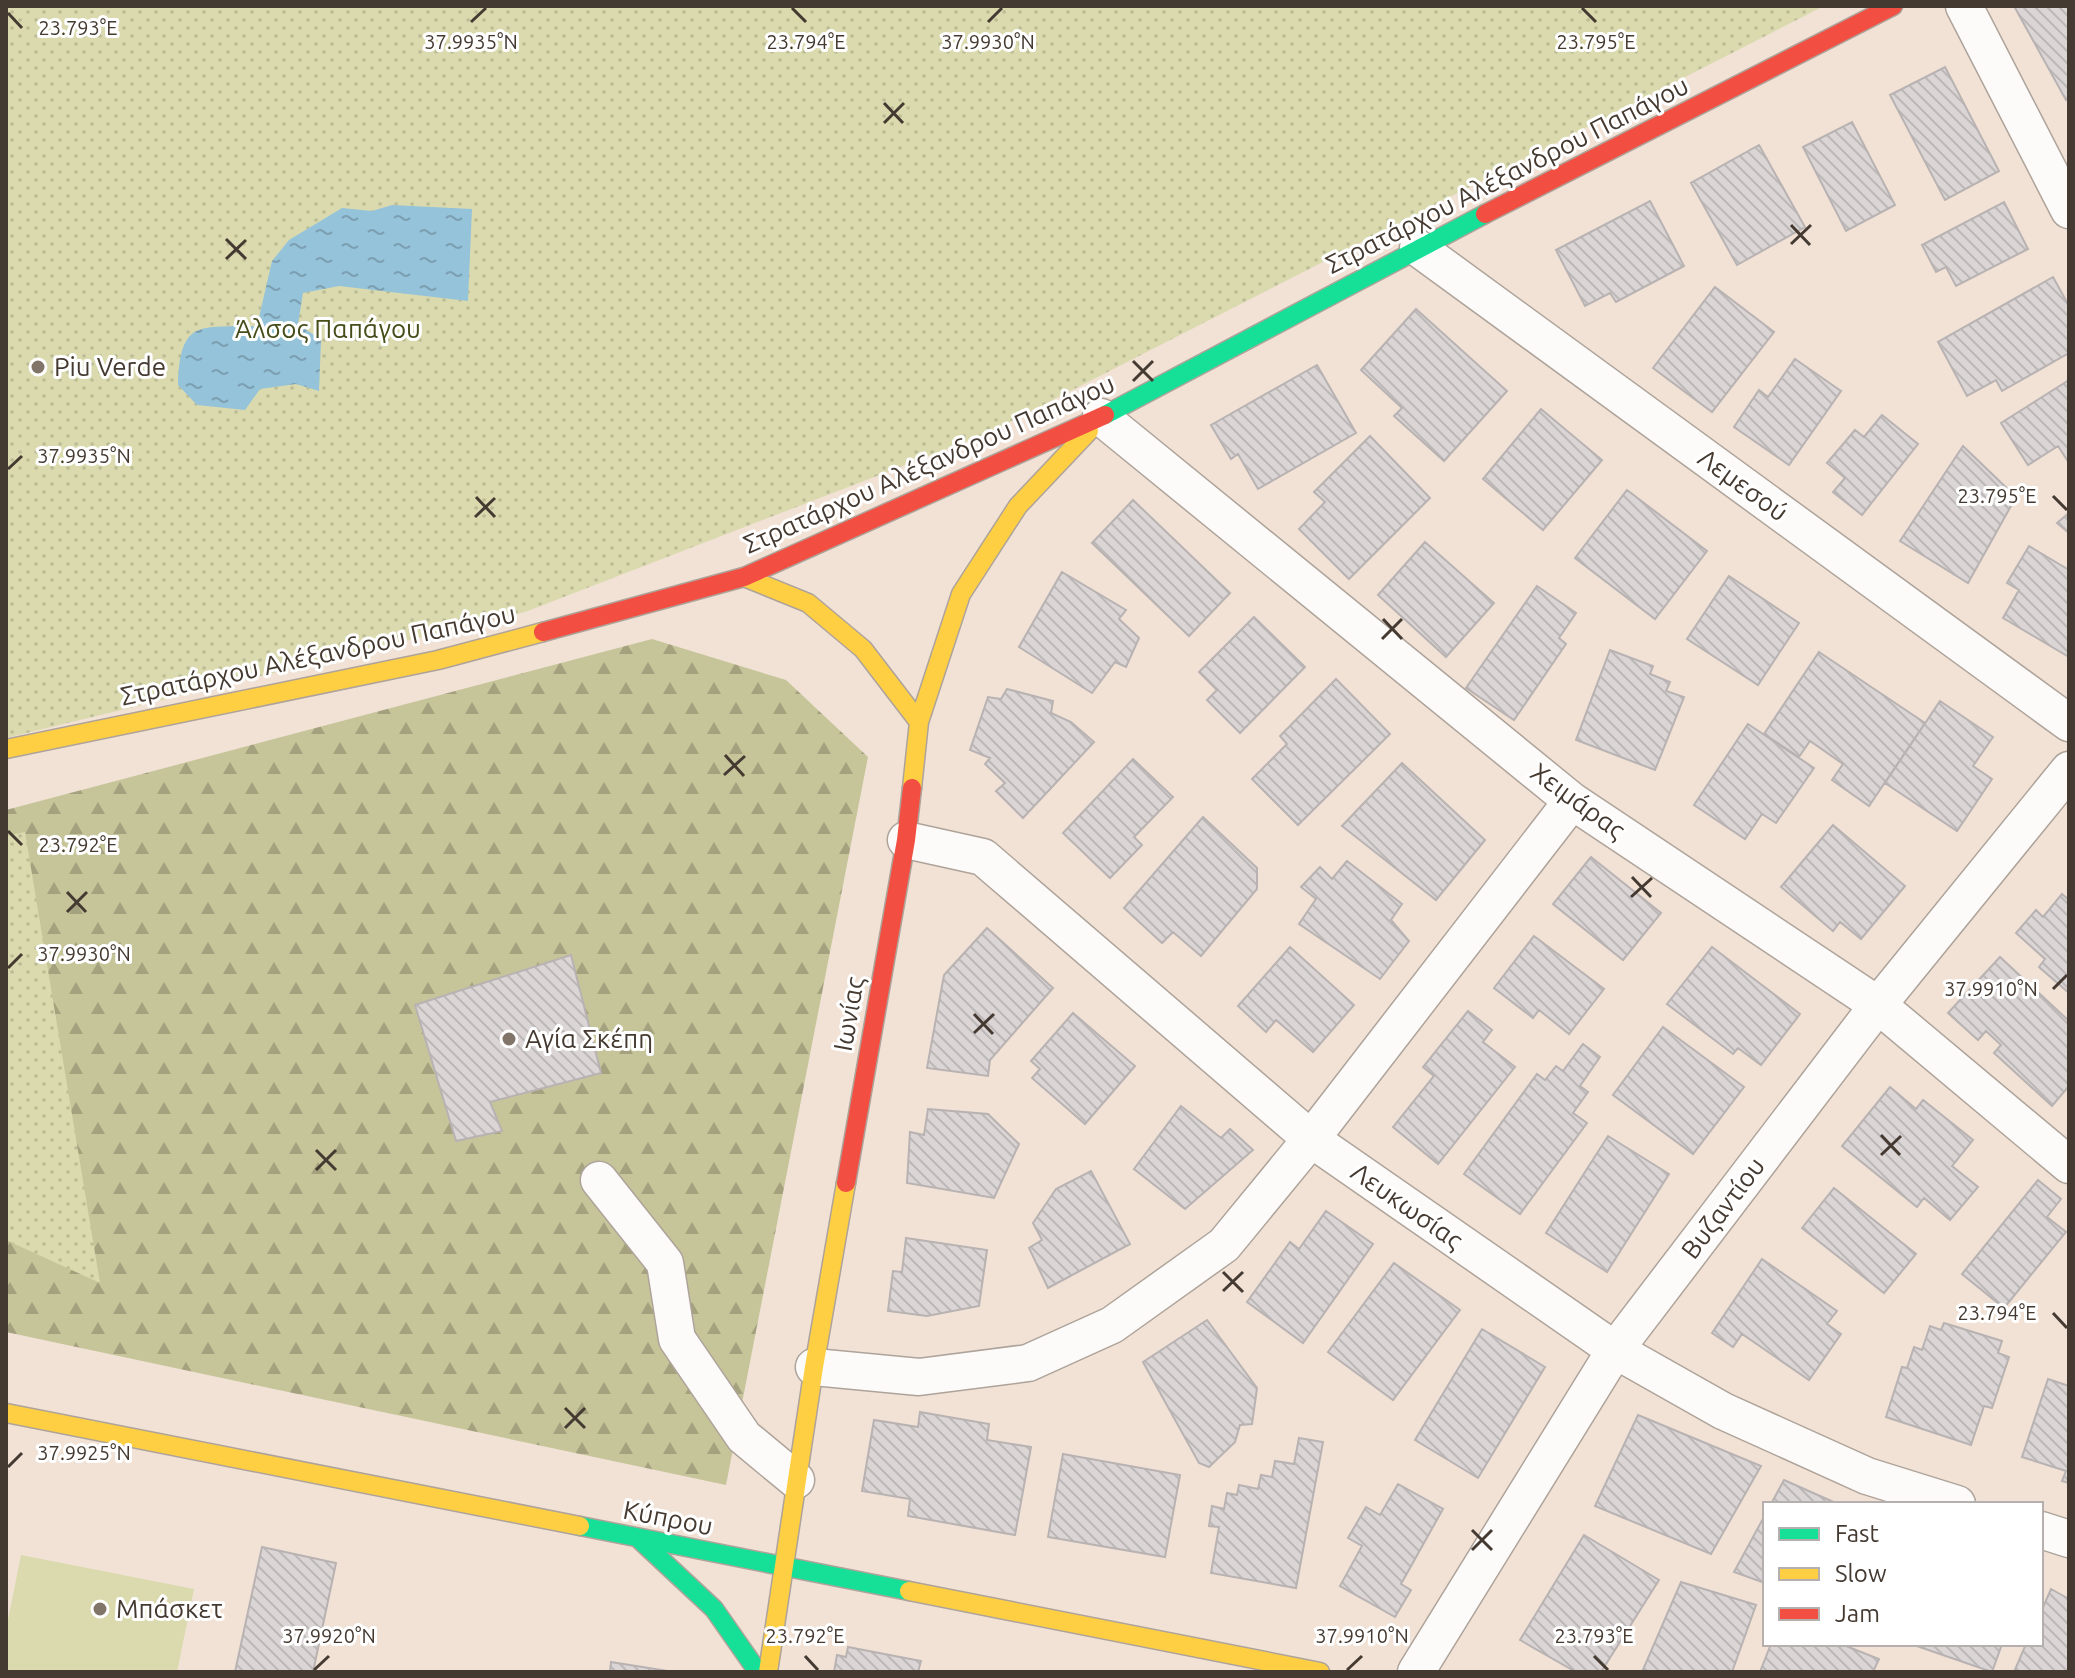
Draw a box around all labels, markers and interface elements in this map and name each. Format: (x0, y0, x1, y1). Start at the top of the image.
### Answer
text: 23.793°E (39, 16, 118, 39)
text: 37.9935°N (424, 30, 518, 53)
text: 23.794°E (767, 30, 846, 53)
text: 37.9930°N (941, 30, 1035, 53)
text: 23.795°E (1557, 30, 1636, 53)
street label: Στρατάρχου Αλέξανδρου Παπάγου (1321, 70, 1693, 280)
park label: Άλσος Παπάγου (235, 314, 421, 344)
place label: Piu Verde (54, 352, 166, 381)
marker: Piu Verde (29, 358, 47, 376)
street label: Στρατάρχου Αλέξανδρου Παπάγου (739, 368, 1119, 560)
street label: Λεμεσού (1693, 442, 1794, 527)
text: 37.9935°N (37, 444, 131, 467)
text: 23.795°E (1958, 484, 2037, 507)
street label: Στρατάρχου Αλέξανδρου Παπάγου (118, 598, 518, 712)
street label: Χειμάρας (1525, 757, 1631, 845)
text: 23.792°E (39, 833, 118, 856)
text: 37.9930°N (37, 942, 131, 965)
street label: Ιωνίας (828, 974, 870, 1054)
text: 37.9910°N (1944, 977, 2038, 1000)
place label: Αγία Σκέπη (525, 1024, 653, 1053)
marker: Αγία Σκέπη (500, 1030, 518, 1048)
street label: Βυζαντίου (1675, 1151, 1771, 1265)
street label: Λευκωσίας (1345, 1157, 1469, 1255)
text: 23.794°E (1958, 1301, 2037, 1324)
text: 37.9925°N (37, 1441, 131, 1464)
street label: Κύπρου (621, 1495, 715, 1540)
legend (1763, 1502, 2043, 1646)
text: Fast (1835, 1520, 1879, 1547)
text: Slow (1835, 1560, 1887, 1587)
place label: Μπάσκετ (116, 1594, 223, 1623)
marker: Μπάσκετ (91, 1600, 109, 1618)
text: Jam (1835, 1600, 1880, 1627)
text: 37.9920°N (282, 1624, 376, 1647)
text: 23.792°E (766, 1624, 845, 1647)
text: 37.9910°N (1315, 1624, 1409, 1647)
text: 23.793°E (1555, 1624, 1634, 1647)

